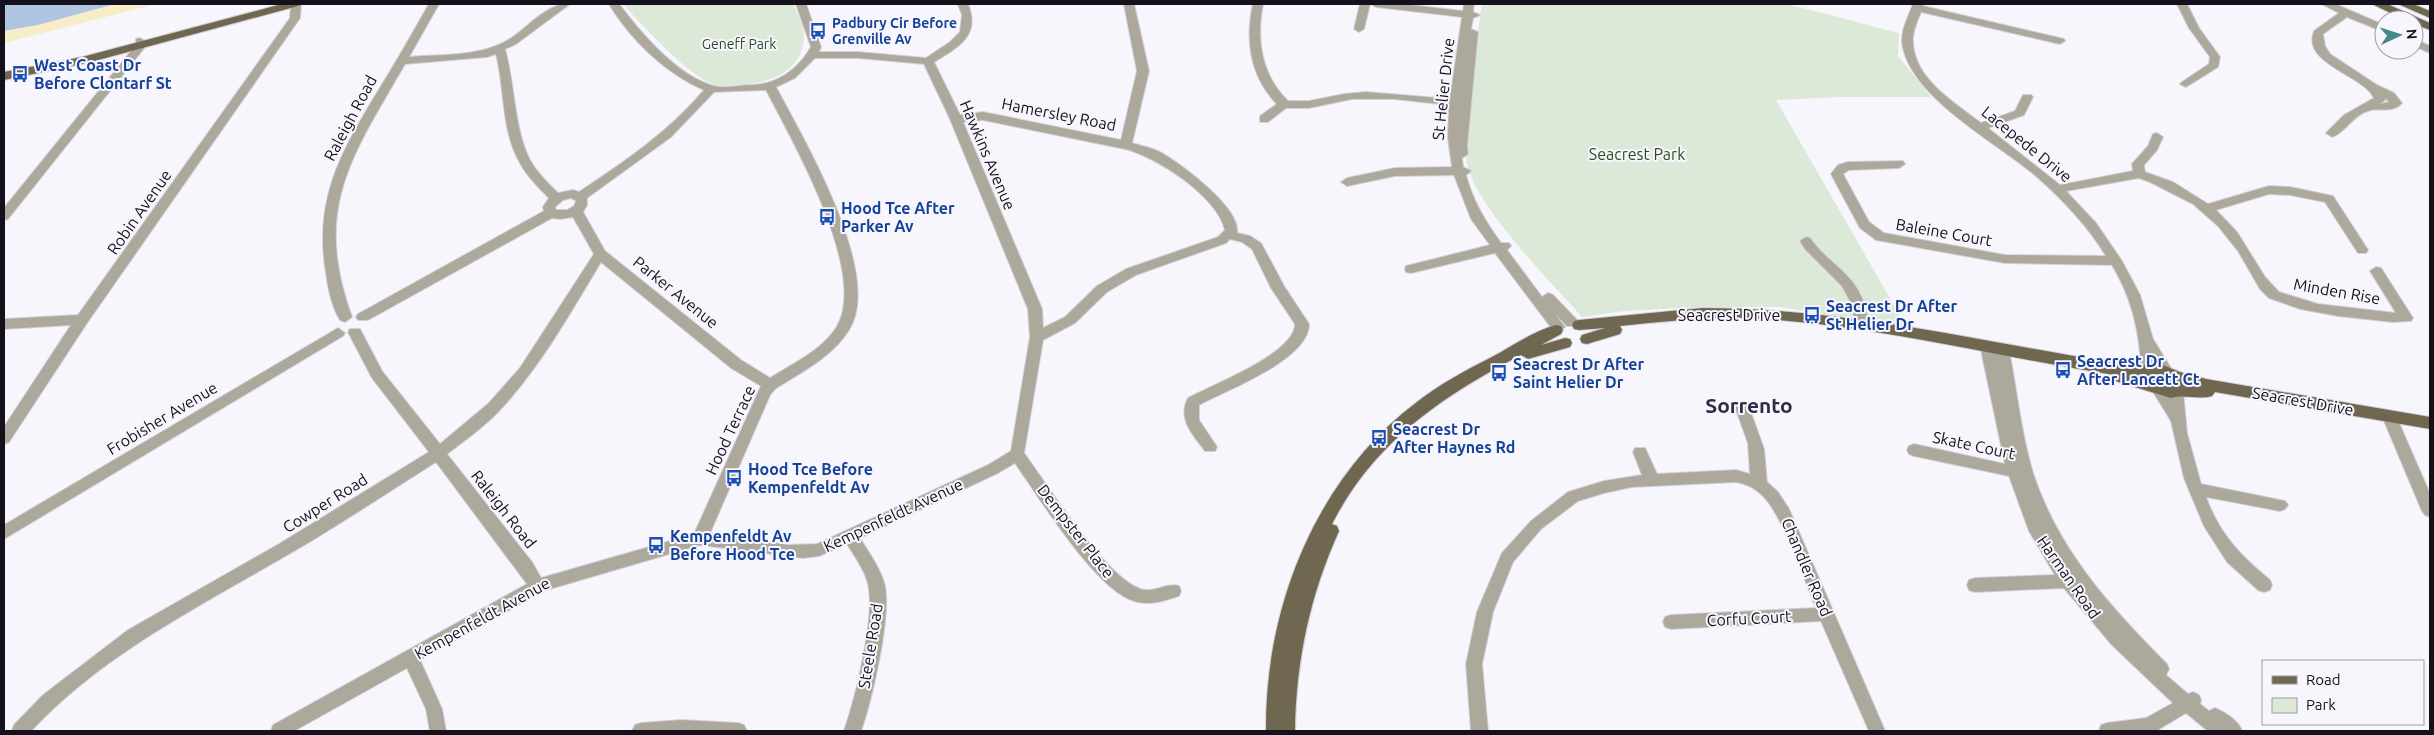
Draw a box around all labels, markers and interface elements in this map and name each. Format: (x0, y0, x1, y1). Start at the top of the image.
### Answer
north arrow (2374, 10, 2424, 60)
place label: Padbury Cir Before Grenville Av (832, 15, 957, 47)
bus stop icon: Padbury Cir Before Grenville Av (808, 21, 828, 41)
text: N (2404, 28, 2420, 40)
park label: Geneff Park (702, 36, 776, 52)
street label: St Helier Drive (1429, 37, 1457, 141)
place label: West Coast Dr Before Clontarf St (34, 56, 172, 92)
bus stop icon: West Coast Dr Before Clontarf St (10, 64, 30, 84)
street label: Raleigh Road (320, 72, 380, 164)
street label: Hamersley Road (1000, 94, 1118, 134)
street label: Hawkins Avenue (957, 97, 1019, 213)
street label: Lacepede Drive (1978, 102, 2076, 186)
park label: Seacrest Park (1589, 145, 1685, 163)
street label: Robin Avenue (103, 166, 175, 258)
place label: Hood Tce After Parker Av (841, 199, 955, 235)
bus stop icon: Hood Tce After Parker Av (817, 207, 837, 227)
street label: Baleine Court (1894, 215, 1994, 249)
street label: Parker Avenue (630, 252, 722, 332)
street label: Minden Rise (2292, 275, 2382, 307)
place label: Seacrest Dr After St Helier Dr (1826, 297, 1957, 333)
bus stop icon: Seacrest Dr After St Helier Dr (1802, 305, 1822, 325)
street label: Seacrest Drive (1678, 306, 1780, 324)
place label: Seacrest Dr After Lancett Ct (2077, 352, 2200, 388)
place label: Seacrest Dr After Saint Helier Dr (1513, 355, 1644, 391)
bus stop icon: Seacrest Dr After Lancett Ct (2053, 360, 2073, 380)
bus stop icon: Seacrest Dr After Saint Helier Dr (1489, 363, 1509, 383)
street label: Frobisher Avenue (104, 378, 220, 458)
street label: Hood Terrace (701, 383, 759, 477)
street label: Seacrest Drive (2251, 383, 2355, 419)
district label: Sorrento (1705, 393, 1793, 417)
place label: Seacrest Dr After Haynes Rd (1393, 420, 1515, 456)
street label: Skate Court (1931, 427, 2018, 463)
bus stop icon: Seacrest Dr After Haynes Rd (1369, 428, 1389, 448)
place label: Hood Tce Before Kempenfeldt Av (748, 460, 873, 496)
street label: Raleigh Road (468, 466, 540, 552)
bus stop icon: Hood Tce Before Kempenfeldt Av (724, 468, 744, 488)
street label: Cowper Road (279, 470, 371, 536)
street label: Kempenfeldt Avenue (820, 475, 966, 555)
street label: Dempster Place (1034, 481, 1118, 581)
street label: Chandler Road (1778, 515, 1836, 619)
place label: Kempenfeldt Av Before Hood Tce (670, 527, 795, 563)
street label: Harman Road (2034, 532, 2104, 622)
bus stop icon: Kempenfeldt Av Before Hood Tce (646, 535, 666, 555)
street label: Kempenfeldt Avenue (411, 573, 553, 663)
street label: Steele Road (854, 602, 886, 690)
street label: Corfu Court (1706, 607, 1792, 629)
legend (2262, 660, 2424, 725)
text: Road (2306, 671, 2341, 688)
text: Park (2306, 696, 2336, 713)

